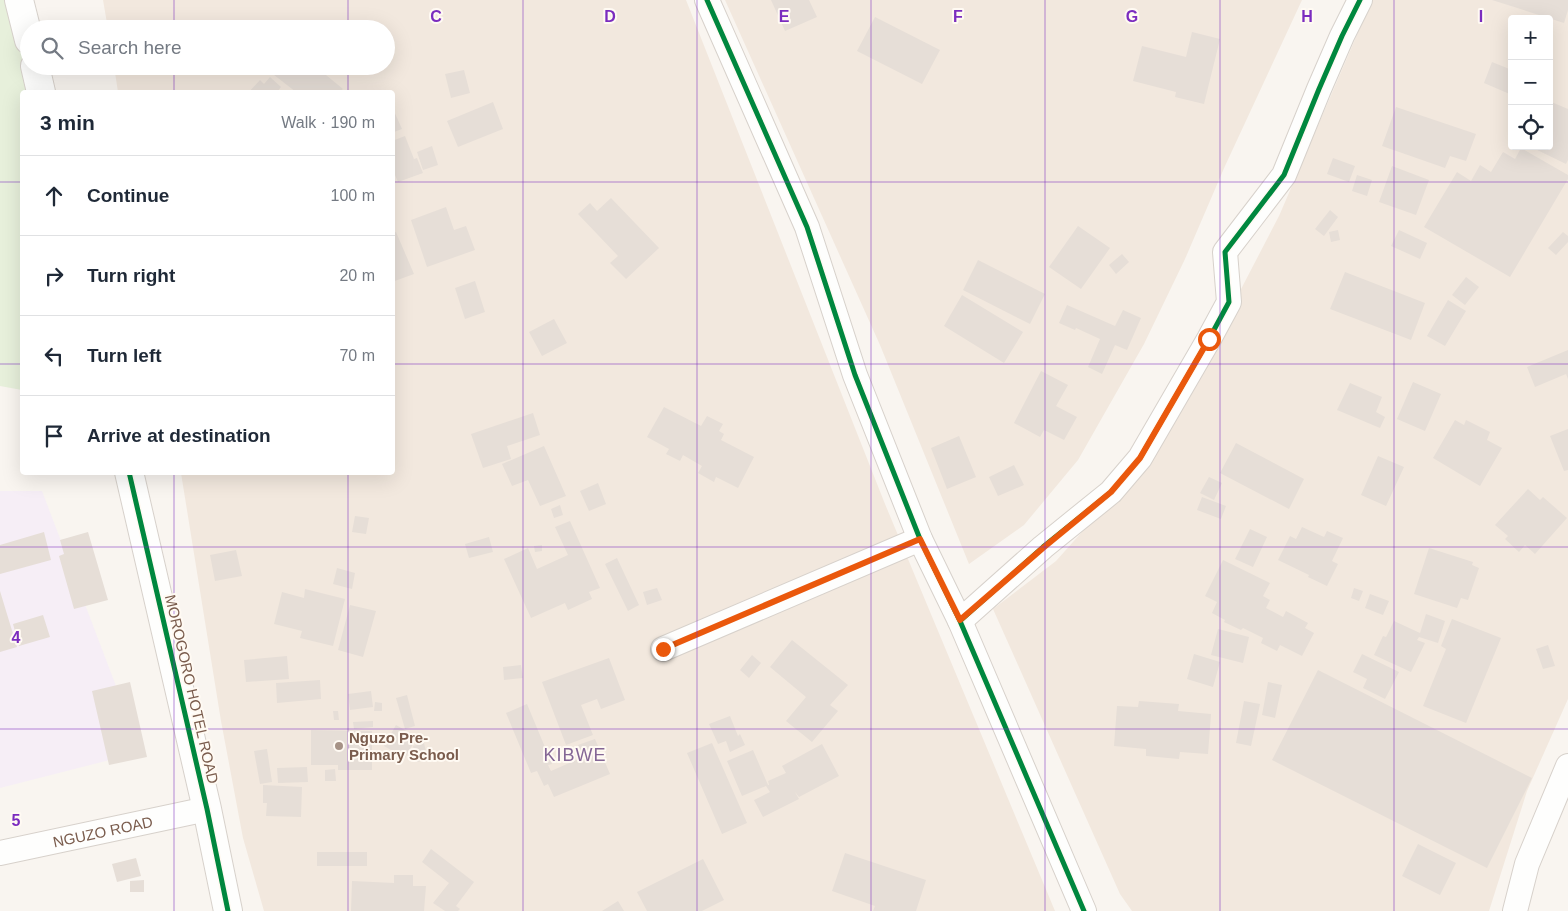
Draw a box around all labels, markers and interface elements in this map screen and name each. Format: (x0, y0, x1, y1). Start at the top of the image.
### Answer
text: C (430, 8, 442, 25)
text: D (604, 8, 616, 25)
text: E (779, 8, 790, 25)
text: F (953, 8, 963, 25)
text: G (1126, 8, 1138, 25)
text: H (1301, 8, 1313, 25)
text: I (1479, 8, 1483, 25)
map controls (1508, 15, 1553, 150)
button: + (1508, 15, 1553, 60)
search box (20, 20, 395, 75)
icon: search (38, 34, 66, 62)
text: Search here (78, 37, 182, 58)
button: − (1508, 60, 1553, 105)
button: locate (1508, 105, 1553, 150)
text: 3 min (40, 111, 95, 134)
text: Walk · 190 m (281, 114, 375, 131)
icon: ahead (40, 182, 68, 210)
text: Continue (87, 185, 169, 206)
text: 100 m (331, 187, 375, 204)
icon: right (40, 262, 68, 290)
text: Turn right (87, 265, 175, 286)
text: 20 m (339, 267, 375, 284)
route start (1198, 328, 1221, 351)
icon: left (40, 342, 68, 370)
text: Turn left (87, 345, 162, 366)
text: 70 m (339, 347, 375, 364)
icon: arrive (40, 422, 68, 450)
text: Arrive at destination (87, 425, 271, 446)
street label: MOROGORO HOTEL ROAD (162, 593, 222, 785)
text: 4 (12, 629, 21, 646)
route end (652, 638, 675, 661)
place label: Nguzo Pre- Primary School (349, 729, 459, 763)
marker: Nguzo Pre- Primary School (333, 740, 345, 752)
district label: KIBWE (543, 745, 607, 765)
text: 5 (12, 812, 21, 829)
street label: NGUZO ROAD (51, 812, 154, 850)

